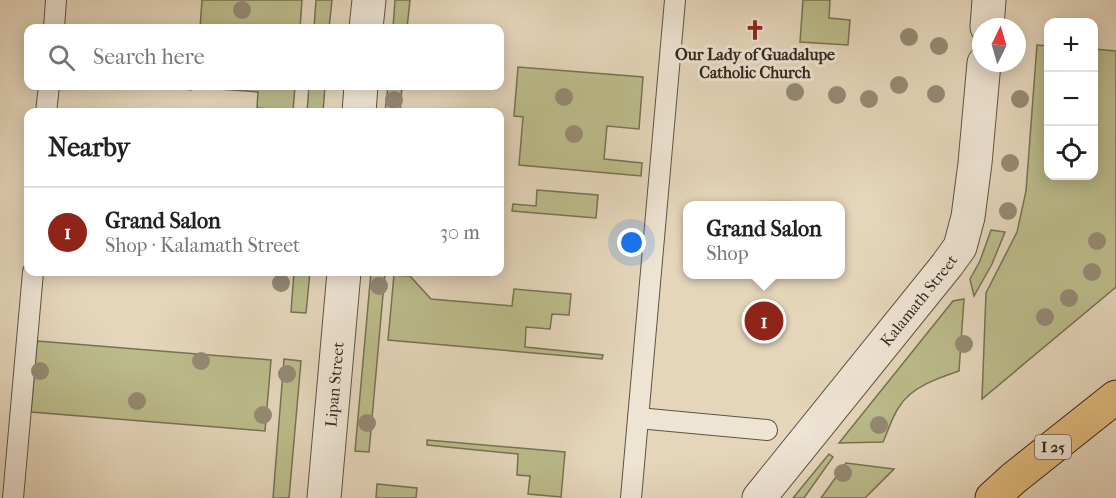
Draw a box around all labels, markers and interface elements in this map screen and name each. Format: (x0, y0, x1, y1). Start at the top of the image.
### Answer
church icon: Our Lady of Guadalupe Catholic Church (743, 18, 767, 42)
north arrow (972, 18, 1026, 72)
map controls (1044, 18, 1098, 180)
button: + (1044, 18, 1098, 72)
search box (24, 24, 504, 90)
icon: search (45, 41, 78, 74)
text: Search here (93, 44, 205, 70)
place label: Our Lady of Guadalupe Catholic Church (675, 45, 835, 82)
button: − (1044, 72, 1098, 126)
button: locate (1044, 126, 1098, 180)
text: Nearby (48, 132, 130, 163)
popup (683, 201, 845, 279)
text: Grand Salon (105, 208, 221, 234)
text: Grand Salon (706, 216, 822, 242)
text: 1 (64, 221, 71, 244)
text: 30 m (440, 221, 480, 244)
your location (617, 228, 646, 257)
text: Shop · Kalamath Street (105, 234, 300, 257)
text: Shop (706, 242, 749, 265)
street label: Kalamath Street (876, 251, 961, 350)
pin: 1 (744, 298, 783, 344)
street label: Lipan Street (321, 341, 347, 428)
road number: I 25 (1035, 435, 1071, 459)

